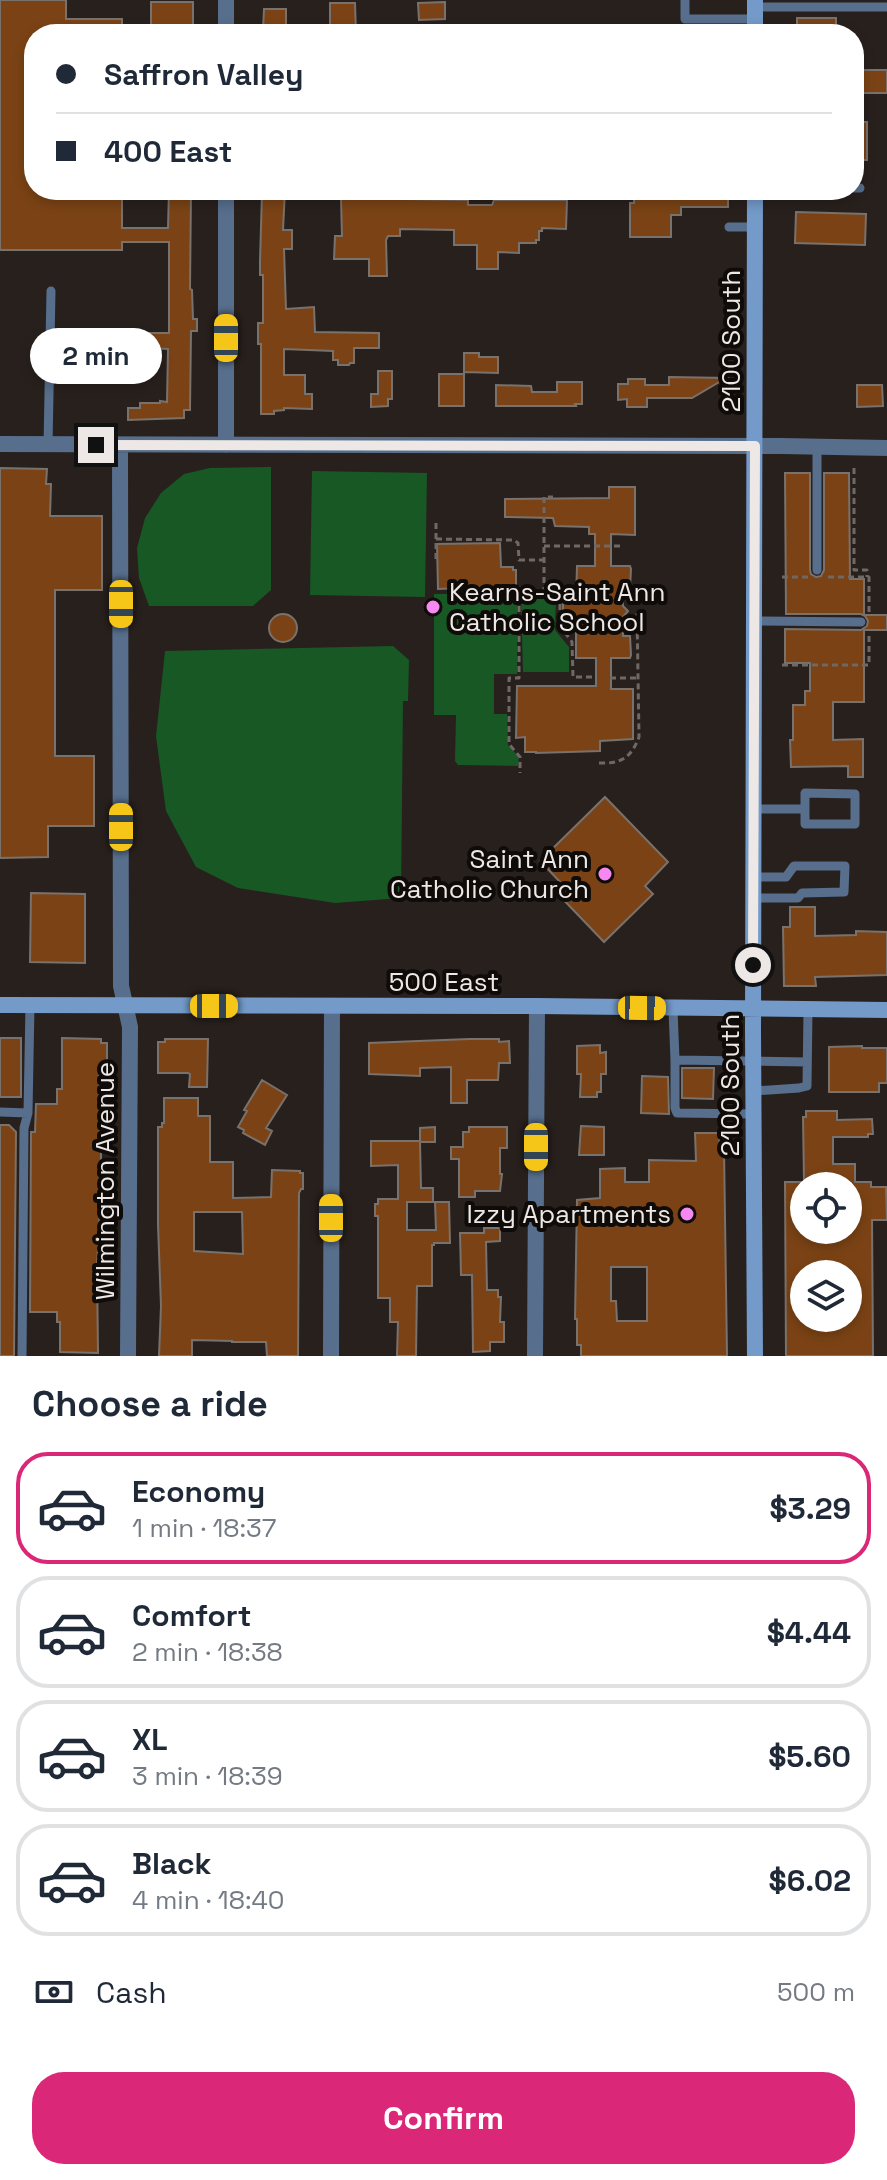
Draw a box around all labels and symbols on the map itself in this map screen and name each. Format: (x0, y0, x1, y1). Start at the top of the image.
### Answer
street label: 2100 South (714, 270, 748, 412)
car (214, 314, 238, 362)
callout: 2 min (30, 329, 162, 385)
route end (78, 427, 114, 463)
place label: Kearns-Saint Ann Catholic School (449, 575, 665, 639)
car (109, 580, 133, 628)
marker: Kearns-Saint Ann Catholic School (424, 598, 442, 616)
car (109, 803, 133, 851)
place label: Saint Ann Catholic Church (390, 842, 589, 906)
marker: Saint Ann Catholic Church (596, 865, 614, 883)
route start (735, 947, 771, 983)
street label: 500 East (389, 965, 499, 999)
car (190, 994, 238, 1018)
car (618, 996, 666, 1020)
street label: 2100 South (713, 1014, 747, 1156)
street label: Wilmington Avenue (88, 1062, 122, 1300)
car (524, 1123, 548, 1171)
car (319, 1194, 343, 1242)
place label: Izzy Apartments (466, 1197, 671, 1231)
marker: Izzy Apartments (678, 1205, 696, 1223)

